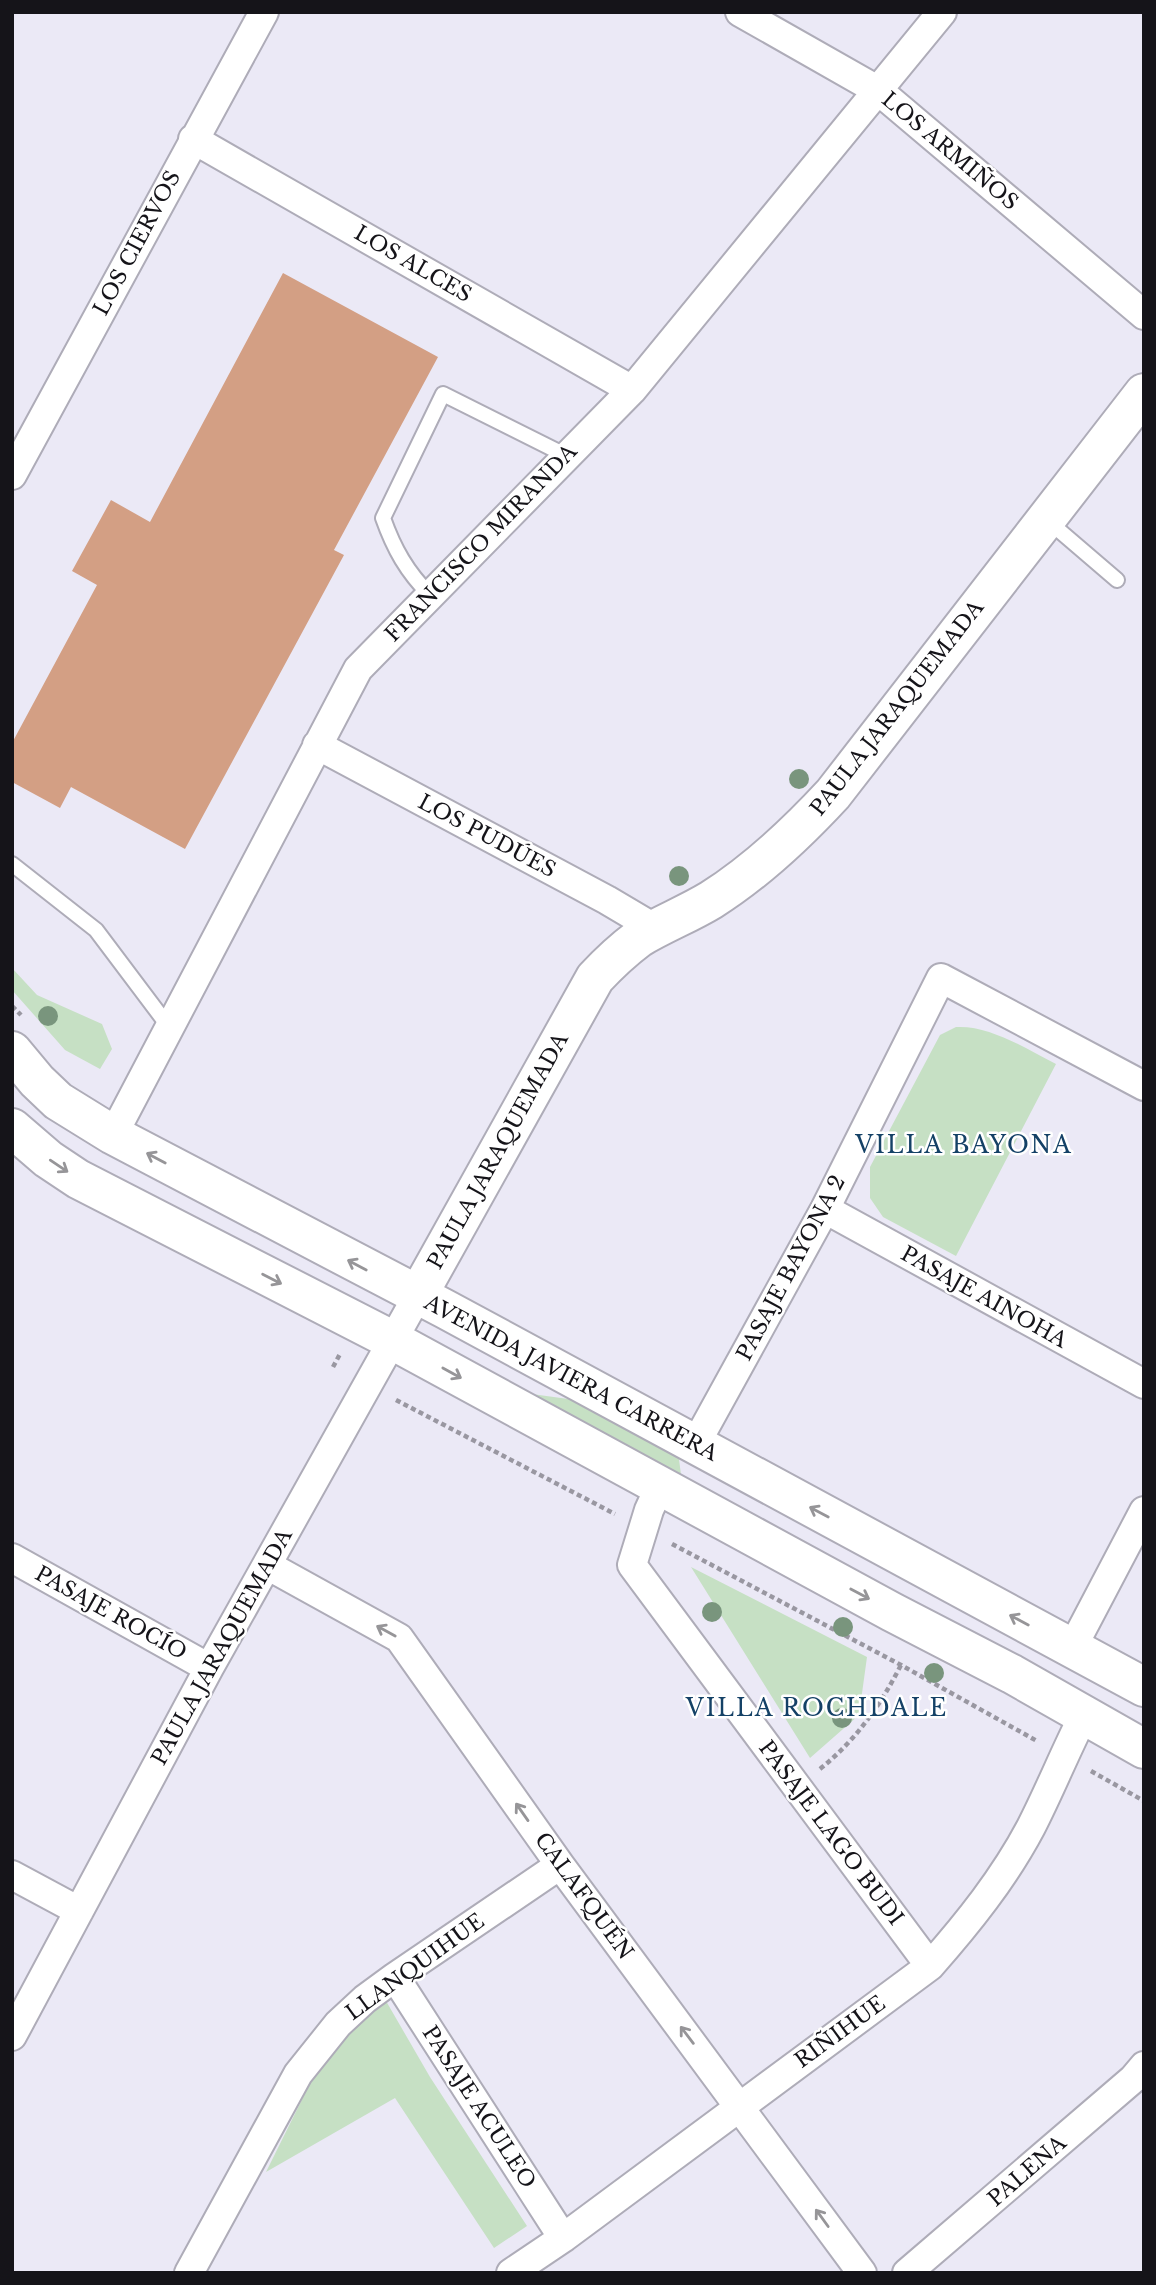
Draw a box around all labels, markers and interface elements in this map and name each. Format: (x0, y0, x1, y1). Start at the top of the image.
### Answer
street label: LOS ARMIÑOS (876, 86, 1024, 216)
street label: LOS CIERVOS (88, 166, 186, 320)
street label: LOS ALCES (350, 220, 476, 308)
street label: FRANCISCO MIRANDA (380, 438, 583, 647)
street label: PAULA JARAQUEMADA (805, 594, 990, 821)
street label: LOS PUDÚES (414, 789, 560, 883)
street label: PAULA JARAQUEMADA (422, 1028, 574, 1274)
district label: VILLA BAYONA (854, 1131, 1073, 1159)
one-way arrow (146, 1151, 167, 1164)
one-way arrow (48, 1159, 68, 1173)
street label: PASAJE BAYONA 2 (731, 1171, 851, 1365)
street label: PASAJE AINOHA (896, 1240, 1072, 1354)
one-way arrow (347, 1257, 368, 1271)
one-way arrow (261, 1273, 282, 1286)
street label: AVENIDA JAVIERA CARRERA (419, 1289, 723, 1467)
one-way arrow (442, 1366, 462, 1380)
one-way arrow (809, 1504, 830, 1518)
street label: PAULA JARAQUEMADA (146, 1524, 298, 1770)
street label: PASAJE ROCÍO (31, 1561, 191, 1665)
one-way arrow (849, 1587, 869, 1601)
one-way arrow (1009, 1612, 1030, 1626)
one-way arrow (377, 1624, 397, 1638)
district label: VILLA ROCHDALE (685, 1694, 948, 1722)
street label: PASAJE LAGO BUDI (753, 1736, 909, 1930)
one-way arrow (515, 1803, 529, 1822)
street label: CALAFQUÉN (529, 1827, 639, 1965)
street label: LLANQUIHUE (341, 1908, 489, 2026)
street label: RIÑIHUE (790, 1990, 890, 2074)
street label: PASAJE ACULEO (417, 2021, 541, 2193)
one-way arrow (679, 2026, 694, 2044)
street label: PALENA (983, 2130, 1072, 2212)
one-way arrow (815, 2209, 829, 2228)

